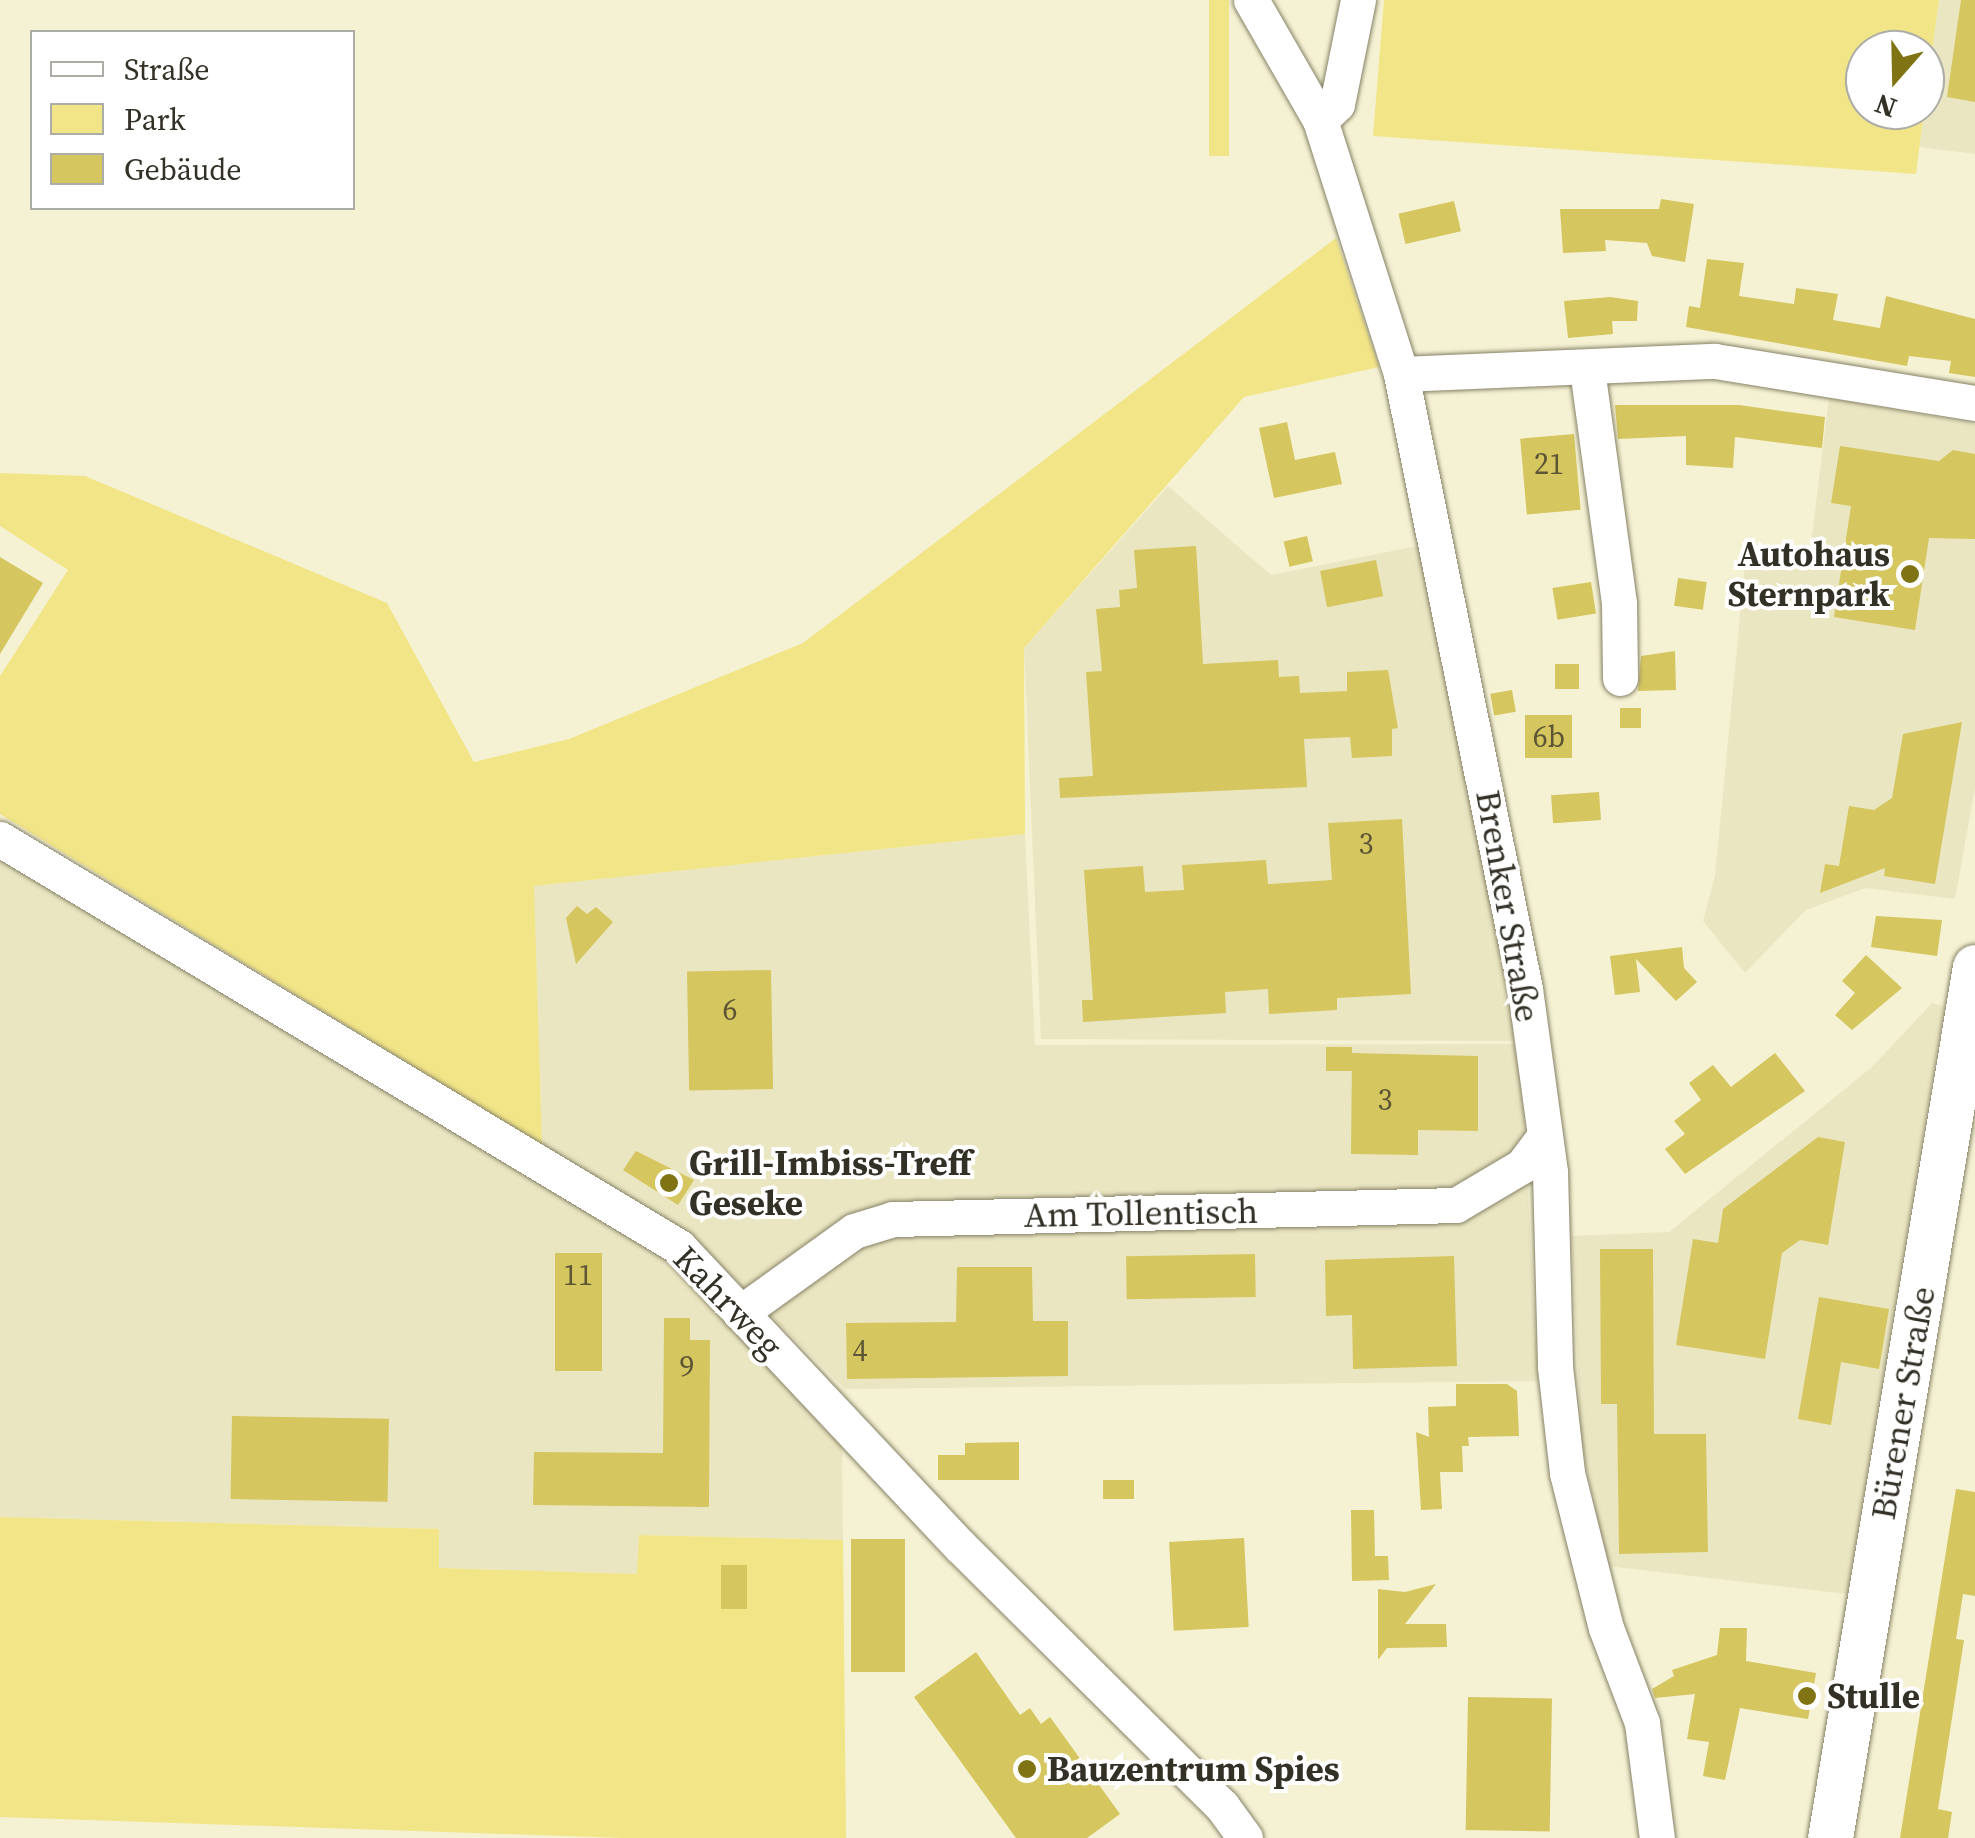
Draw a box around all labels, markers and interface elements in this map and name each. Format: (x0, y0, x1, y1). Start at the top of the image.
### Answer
legend (30, 30, 355, 210)
north arrow (1845, 30, 1945, 130)
text: Straße (124, 49, 210, 90)
text: N (1869, 85, 1902, 128)
text: Park (124, 99, 186, 140)
text: Gebäude (124, 149, 242, 190)
house number: 21 (1534, 446, 1564, 482)
place label: Autohaus Sternpark (1727, 533, 1890, 615)
marker: Autohaus Sternpark (1899, 563, 1921, 585)
house number: 6b (1533, 719, 1565, 755)
street label: Brenker Straße (1467, 787, 1549, 1025)
house number: 3 (1359, 826, 1373, 862)
house number: 6 (723, 992, 737, 1028)
house number: 3 (1378, 1082, 1392, 1118)
place label: Grill-Imbiss-Treff Geseke (689, 1142, 971, 1224)
marker: Grill-Imbiss-Treff Geseke (658, 1172, 680, 1194)
street label: Am Tollentisch (1023, 1190, 1259, 1236)
street label: Kahrweg (665, 1237, 791, 1367)
house number: 11 (563, 1257, 593, 1293)
street label: Bürener Straße (1862, 1283, 1944, 1523)
house number: 4 (853, 1333, 867, 1369)
house number: 9 (680, 1349, 694, 1385)
place label: Stulle (1827, 1675, 1920, 1717)
marker: Stulle (1796, 1685, 1818, 1707)
place label: Bauzentrum Spies (1047, 1748, 1340, 1790)
marker: Bauzentrum Spies (1016, 1758, 1038, 1780)

